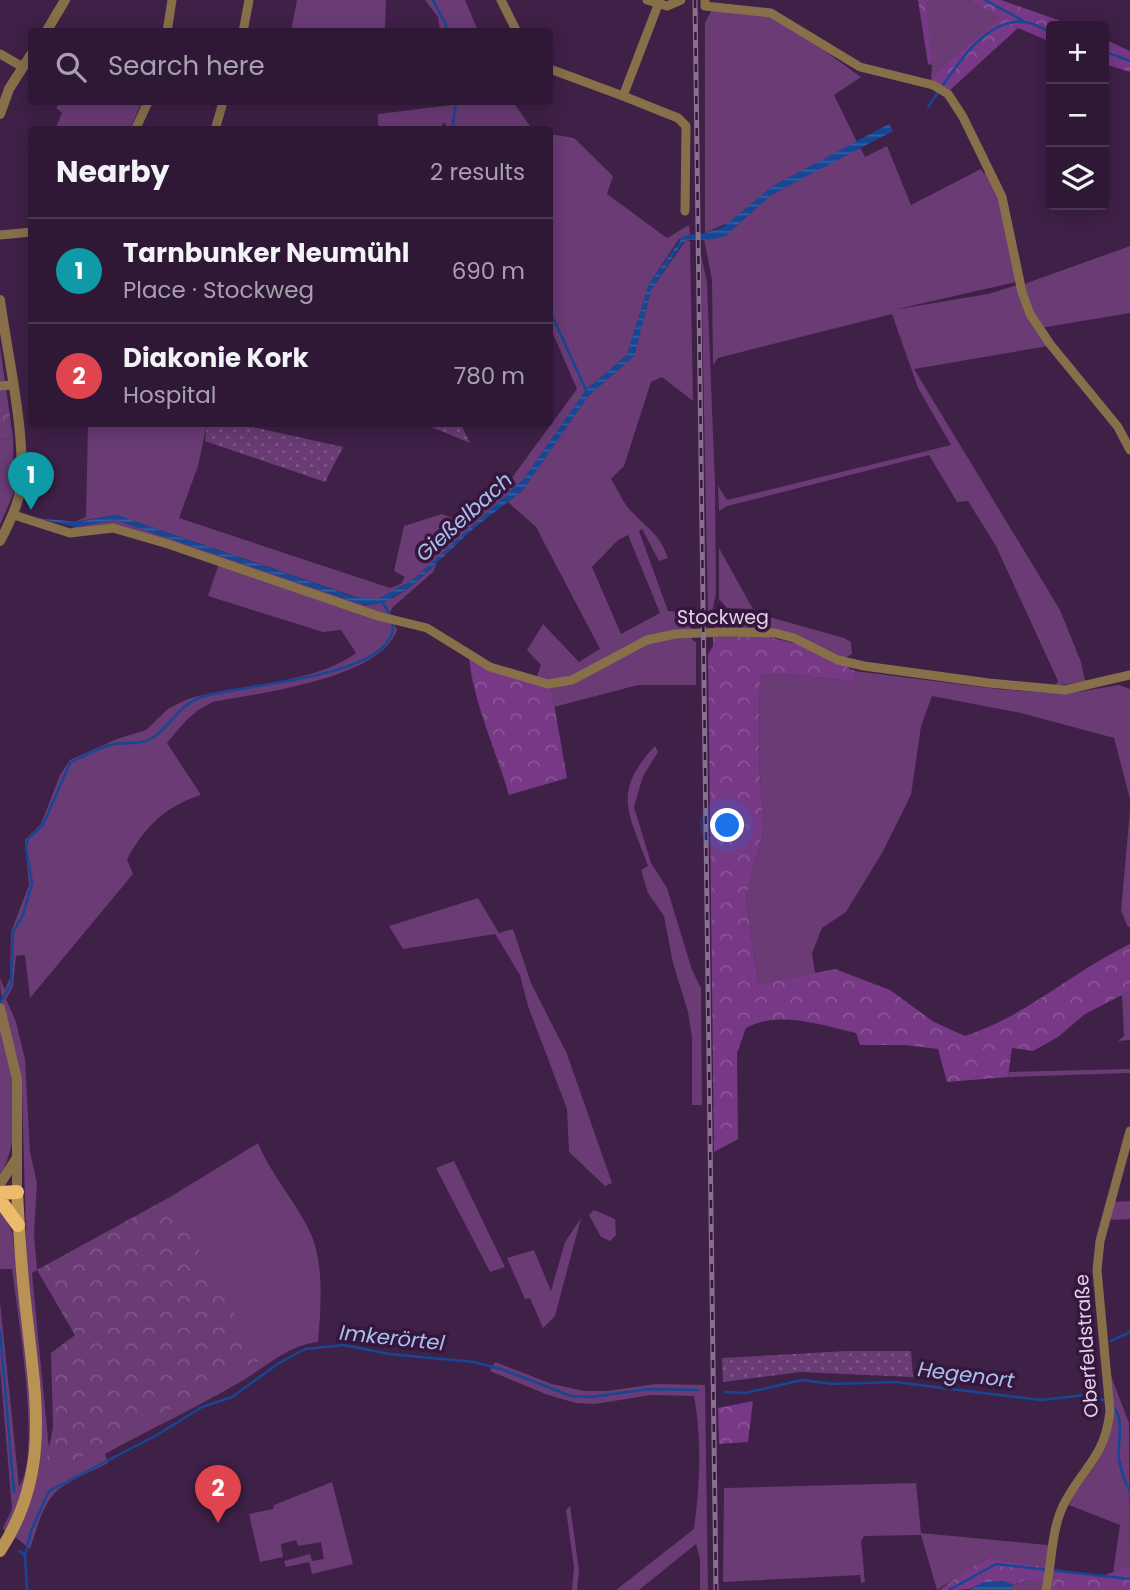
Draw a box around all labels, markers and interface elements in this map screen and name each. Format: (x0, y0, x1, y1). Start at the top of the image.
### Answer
map controls (1046, 21, 1109, 210)
button: + (1046, 21, 1109, 84)
search box (28, 28, 553, 105)
icon: search (52, 48, 90, 86)
text: Search here (108, 48, 265, 84)
button: − (1046, 84, 1109, 147)
button: layers (1046, 147, 1109, 210)
text: Nearby (56, 150, 170, 193)
text: 2 results (430, 156, 525, 188)
text: Tarnbunker Neumühl (123, 235, 409, 271)
text: 1 (75, 255, 83, 287)
text: 690 m (452, 255, 525, 287)
text: Place · Stockweg (123, 274, 314, 306)
text: Diakonie Kork (123, 340, 308, 376)
text: 2 (72, 360, 86, 392)
text: 780 m (454, 360, 525, 392)
text: Hospital (123, 379, 216, 411)
pin: 1 (8, 452, 54, 510)
water label: Gießelbach (409, 465, 518, 568)
street label: Stockweg (677, 604, 769, 631)
your location (710, 808, 744, 842)
street label: Oberfeldstraße (1068, 1273, 1105, 1419)
water label: Imkerörtel (338, 1318, 447, 1358)
water label: Hegenort (916, 1354, 1016, 1395)
pin: 2 (195, 1465, 241, 1523)

